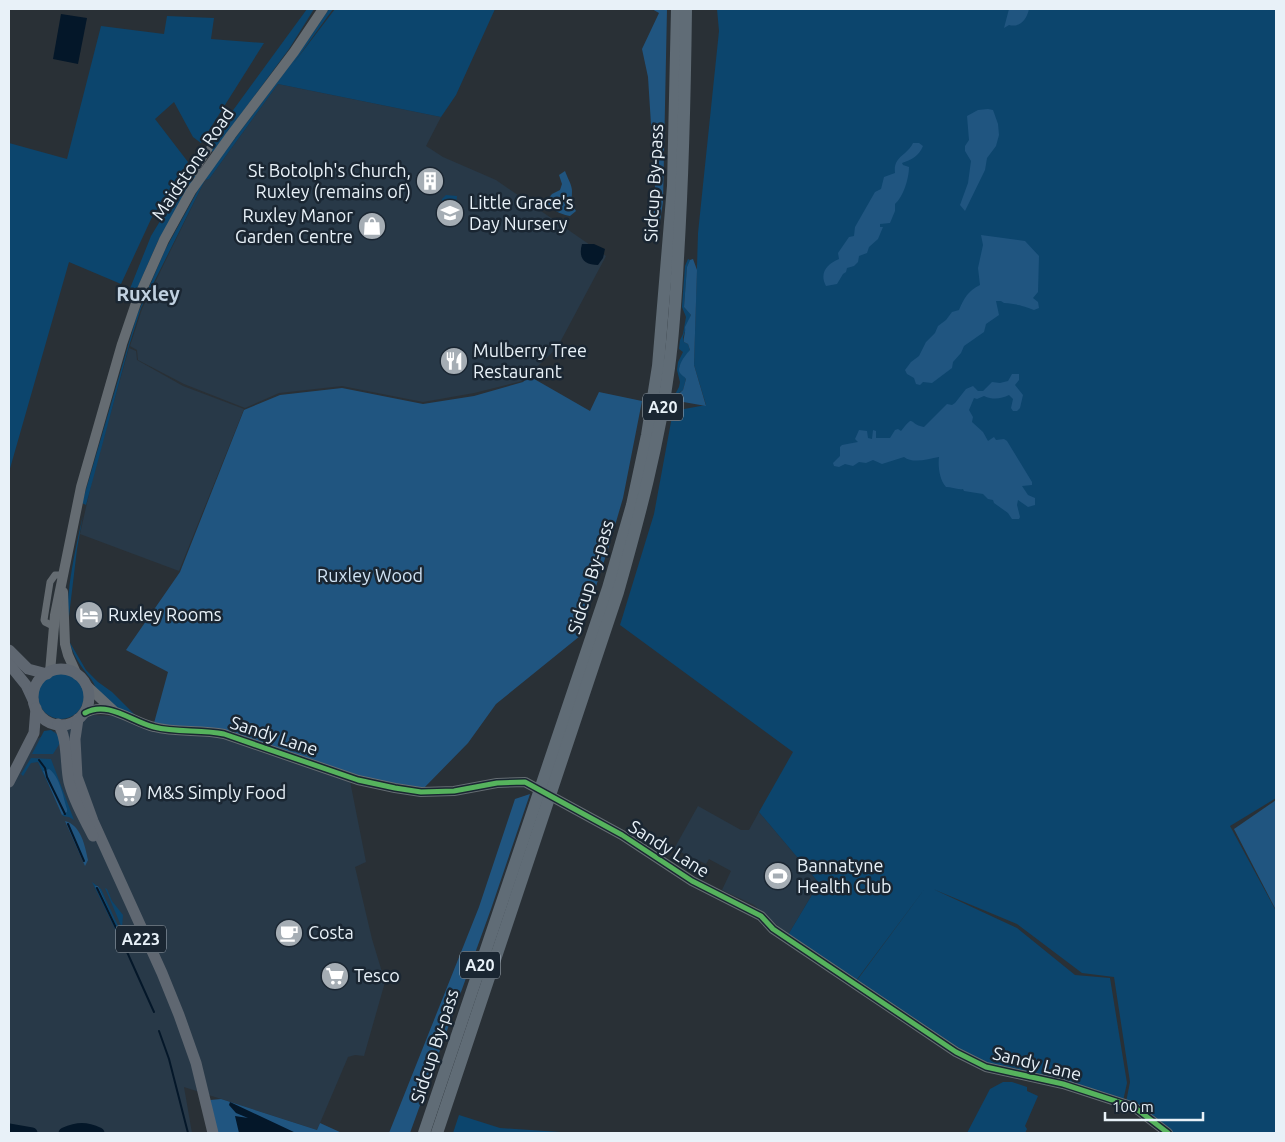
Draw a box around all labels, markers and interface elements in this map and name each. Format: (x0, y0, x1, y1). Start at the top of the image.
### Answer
street label: Maidstone Road (147, 104, 237, 223)
street label: Sidcup By-pass (640, 123, 666, 243)
place label: St Botolph's Church, Ruxley (remains of) (248, 160, 411, 202)
building icon: St Botolph's Church, Ruxley (remains of) (415, 166, 445, 196)
place label: Little Grace's Day Nursery (469, 192, 574, 233)
school or university icon: Little Grace's Day Nursery (435, 198, 465, 228)
place label: Ruxley Manor Garden Centre (235, 205, 353, 246)
shop icon: Ruxley Manor Garden Centre (357, 211, 387, 241)
district label: Ruxley (116, 282, 180, 305)
place label: Mulberry Tree Restaurant (473, 340, 587, 381)
restaurant icon: Mulberry Tree Restaurant (439, 346, 469, 376)
road number: A20 (643, 394, 683, 421)
street label: Sidcup By-pass (563, 517, 617, 636)
park label: Ruxley Wood (317, 565, 423, 585)
hotel icon: Ruxley Rooms (74, 600, 104, 630)
place label: Ruxley Rooms (108, 604, 222, 624)
street label: Sandy Lane (228, 711, 321, 759)
supermarket icon: M&S Simply Food (113, 778, 143, 808)
place label: M&S Simply Food (147, 782, 286, 802)
street label: Sandy Lane (626, 816, 713, 881)
place label: Bannatyne Health Club (797, 855, 891, 896)
sports icon: Bannatyne Health Club (763, 861, 793, 891)
cafe icon: Costa (274, 918, 304, 948)
place label: Costa (308, 922, 354, 942)
road number: A223 (116, 926, 166, 952)
road number: A20 (460, 952, 500, 978)
supermarket icon: Tesco (320, 961, 350, 991)
place label: Tesco (354, 965, 400, 985)
street label: Sidcup By-pass (406, 986, 462, 1105)
street label: Sandy Lane (991, 1042, 1084, 1084)
scale bar (1105, 1090, 1202, 1122)
text: 100 m (1112, 1098, 1154, 1115)

